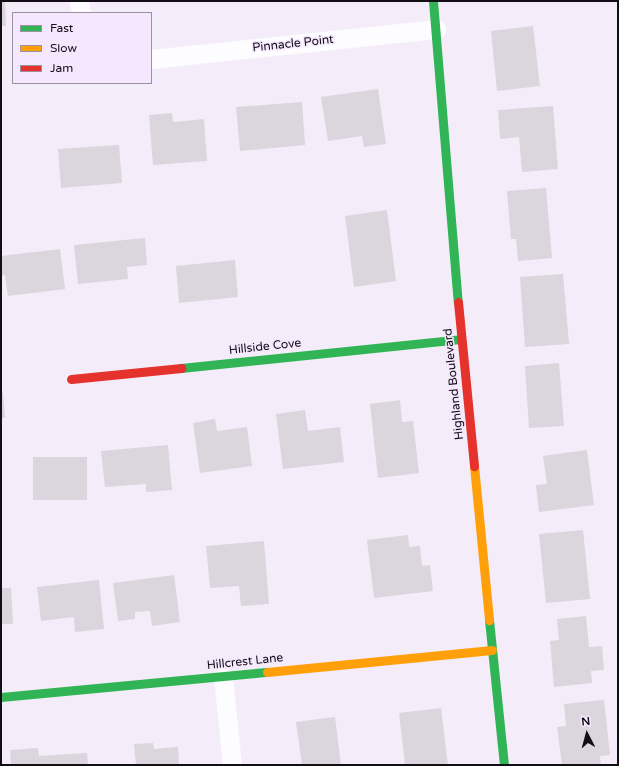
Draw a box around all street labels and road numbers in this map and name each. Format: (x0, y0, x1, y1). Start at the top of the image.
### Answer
street label: Pinnacle Point (252, 33, 334, 55)
street label: Highland Boulevard (441, 327, 467, 441)
street label: Hillside Cove (228, 336, 302, 358)
street label: Hillcrest Lane (206, 651, 284, 673)

